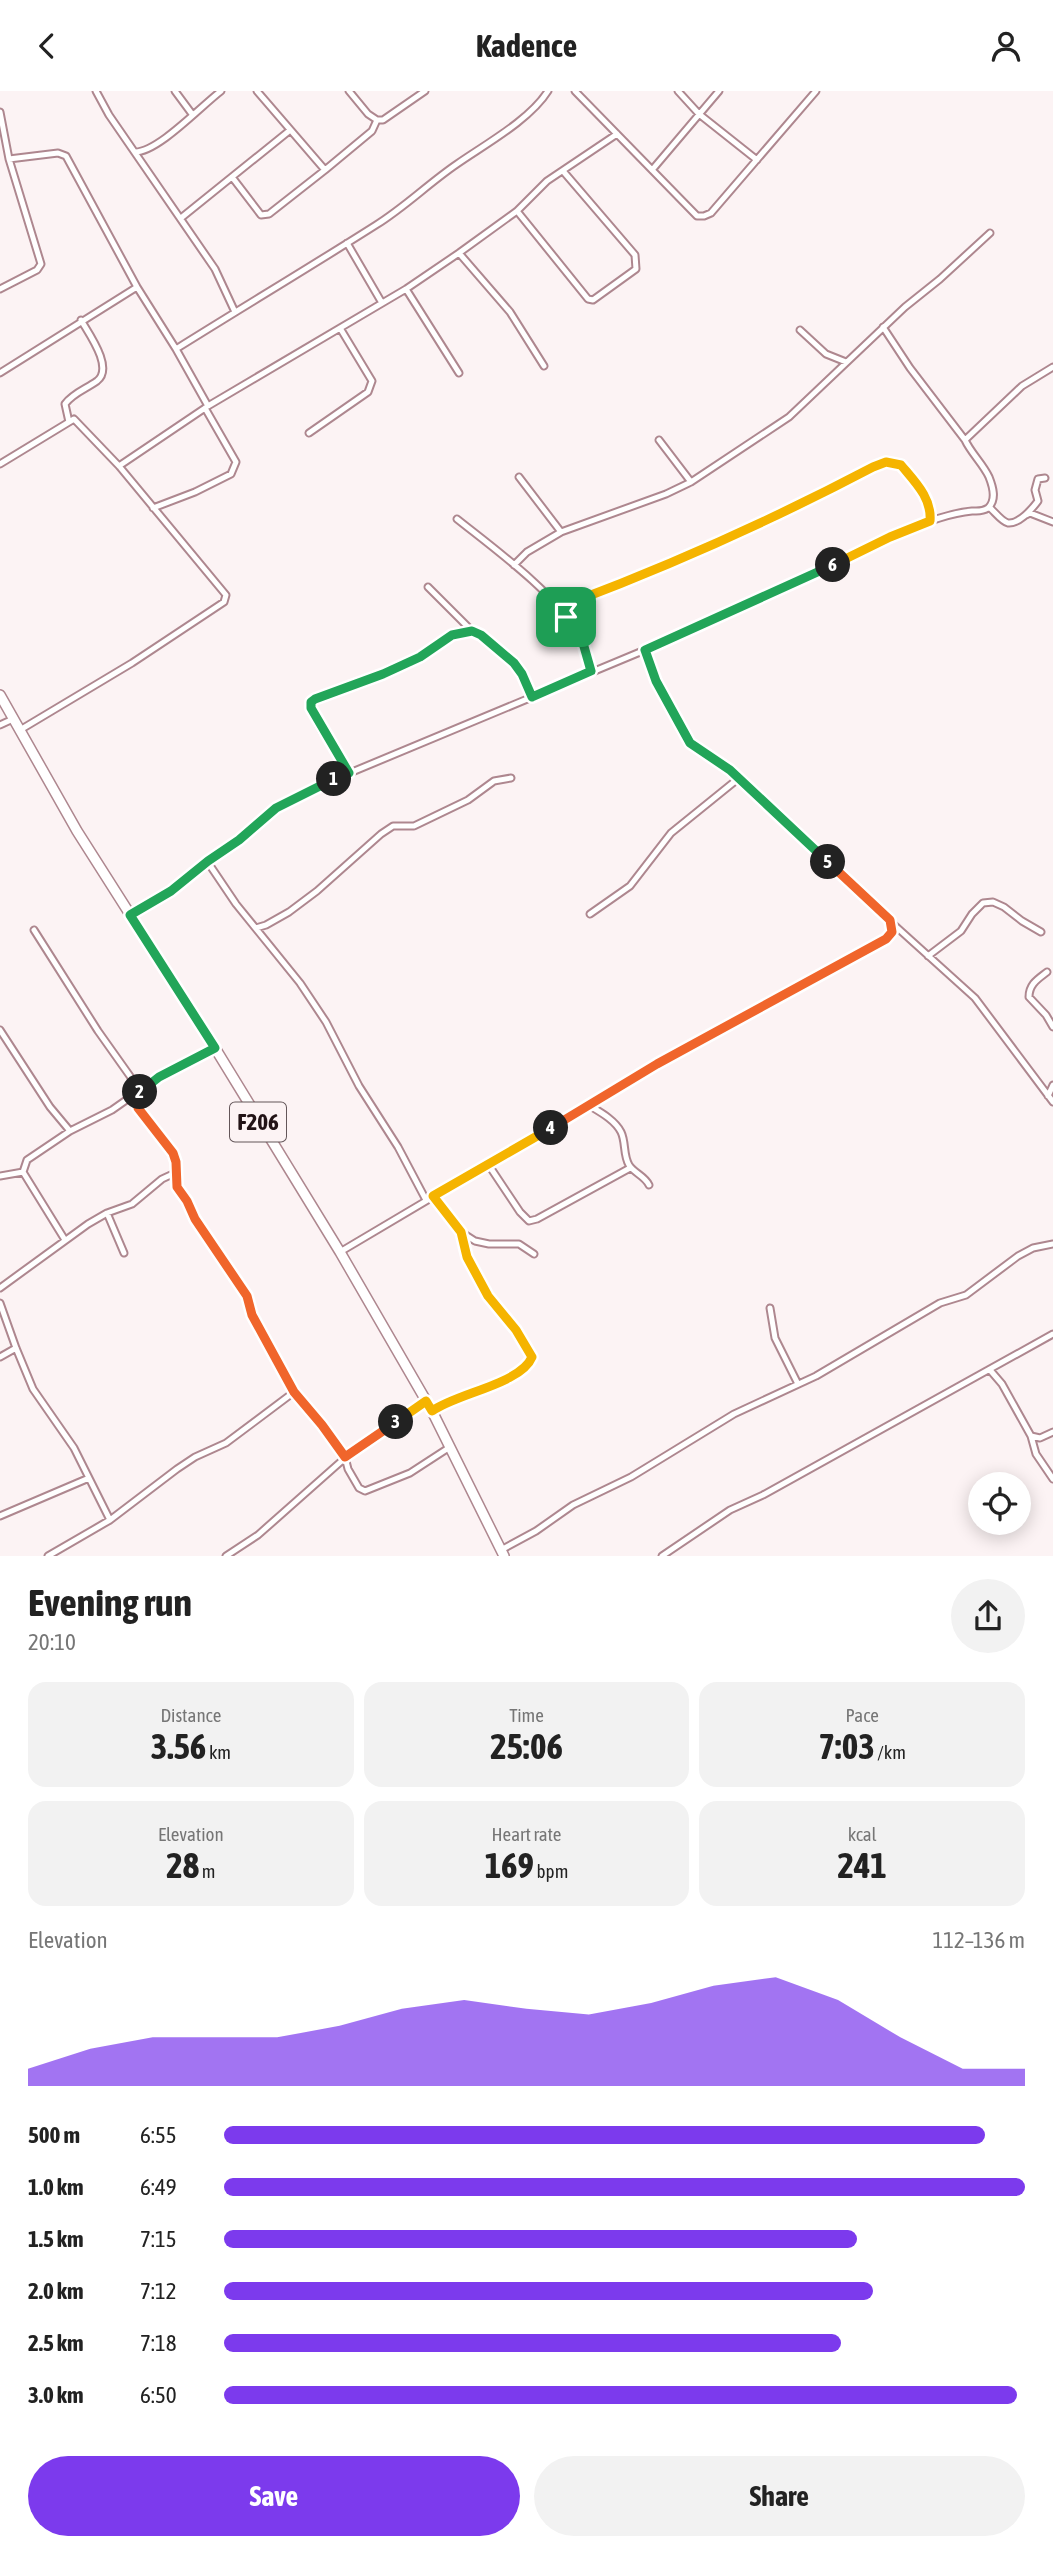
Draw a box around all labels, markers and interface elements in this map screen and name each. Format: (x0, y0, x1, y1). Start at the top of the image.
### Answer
icon: back (28, 27, 66, 65)
text: Kadence (476, 27, 577, 64)
icon: person (987, 27, 1025, 65)
pin: 6 (816, 547, 850, 582)
text: 6 (828, 553, 837, 575)
pin (536, 587, 596, 647)
icon: arrive (547, 598, 585, 636)
pin: 1 (316, 761, 352, 797)
text: 1 (329, 767, 338, 789)
pin: 5 (810, 845, 846, 879)
text: 5 (823, 850, 832, 872)
pin: 2 (122, 1075, 158, 1109)
text: 2 (135, 1080, 144, 1102)
road number: F206 (230, 1103, 286, 1141)
pin: 4 (534, 1111, 568, 1145)
text: 4 (546, 1116, 555, 1138)
pin: 3 (378, 1405, 414, 1439)
text: 3 (391, 1410, 400, 1432)
map controls (968, 1472, 1031, 1535)
button: locate (968, 1472, 1031, 1535)
button: share (951, 1579, 1025, 1653)
text: Evening run (28, 1581, 192, 1624)
text: 20:10 (28, 1629, 76, 1655)
text: Distance (160, 1704, 221, 1726)
text: Time (509, 1704, 544, 1726)
text: Pace (845, 1704, 879, 1726)
text: 3.56 (151, 1726, 206, 1766)
text: 25:06 (490, 1726, 563, 1766)
text: 7:03 (818, 1726, 875, 1766)
text: km (206, 1741, 231, 1763)
text: /km (875, 1741, 906, 1763)
text: Elevation (158, 1823, 224, 1845)
text: Heart rate (492, 1823, 561, 1845)
text: kcal (848, 1823, 877, 1845)
text: 28 (166, 1845, 199, 1885)
text: 169 (485, 1845, 534, 1885)
text: 241 (837, 1845, 887, 1885)
text: m (199, 1860, 215, 1882)
text: bpm (534, 1860, 568, 1882)
text: Elevation (28, 1927, 108, 1953)
text: 112–136 m (932, 1927, 1025, 1953)
text: 500 m (28, 2122, 80, 2148)
text: 6:55 (140, 2122, 177, 2148)
text: 1.0 km (28, 2174, 84, 2200)
text: 6:49 (140, 2174, 177, 2200)
text: 1.5 km (28, 2226, 84, 2252)
text: 7:15 (140, 2226, 177, 2252)
text: 2.0 km (28, 2278, 84, 2304)
text: 7:12 (140, 2278, 177, 2304)
text: 2.5 km (28, 2330, 84, 2356)
text: 7:18 (140, 2330, 177, 2356)
text: 3.0 km (28, 2382, 84, 2408)
text: 6:50 (140, 2382, 177, 2408)
button: Save (28, 2456, 520, 2536)
button: Share (534, 2456, 1025, 2536)

